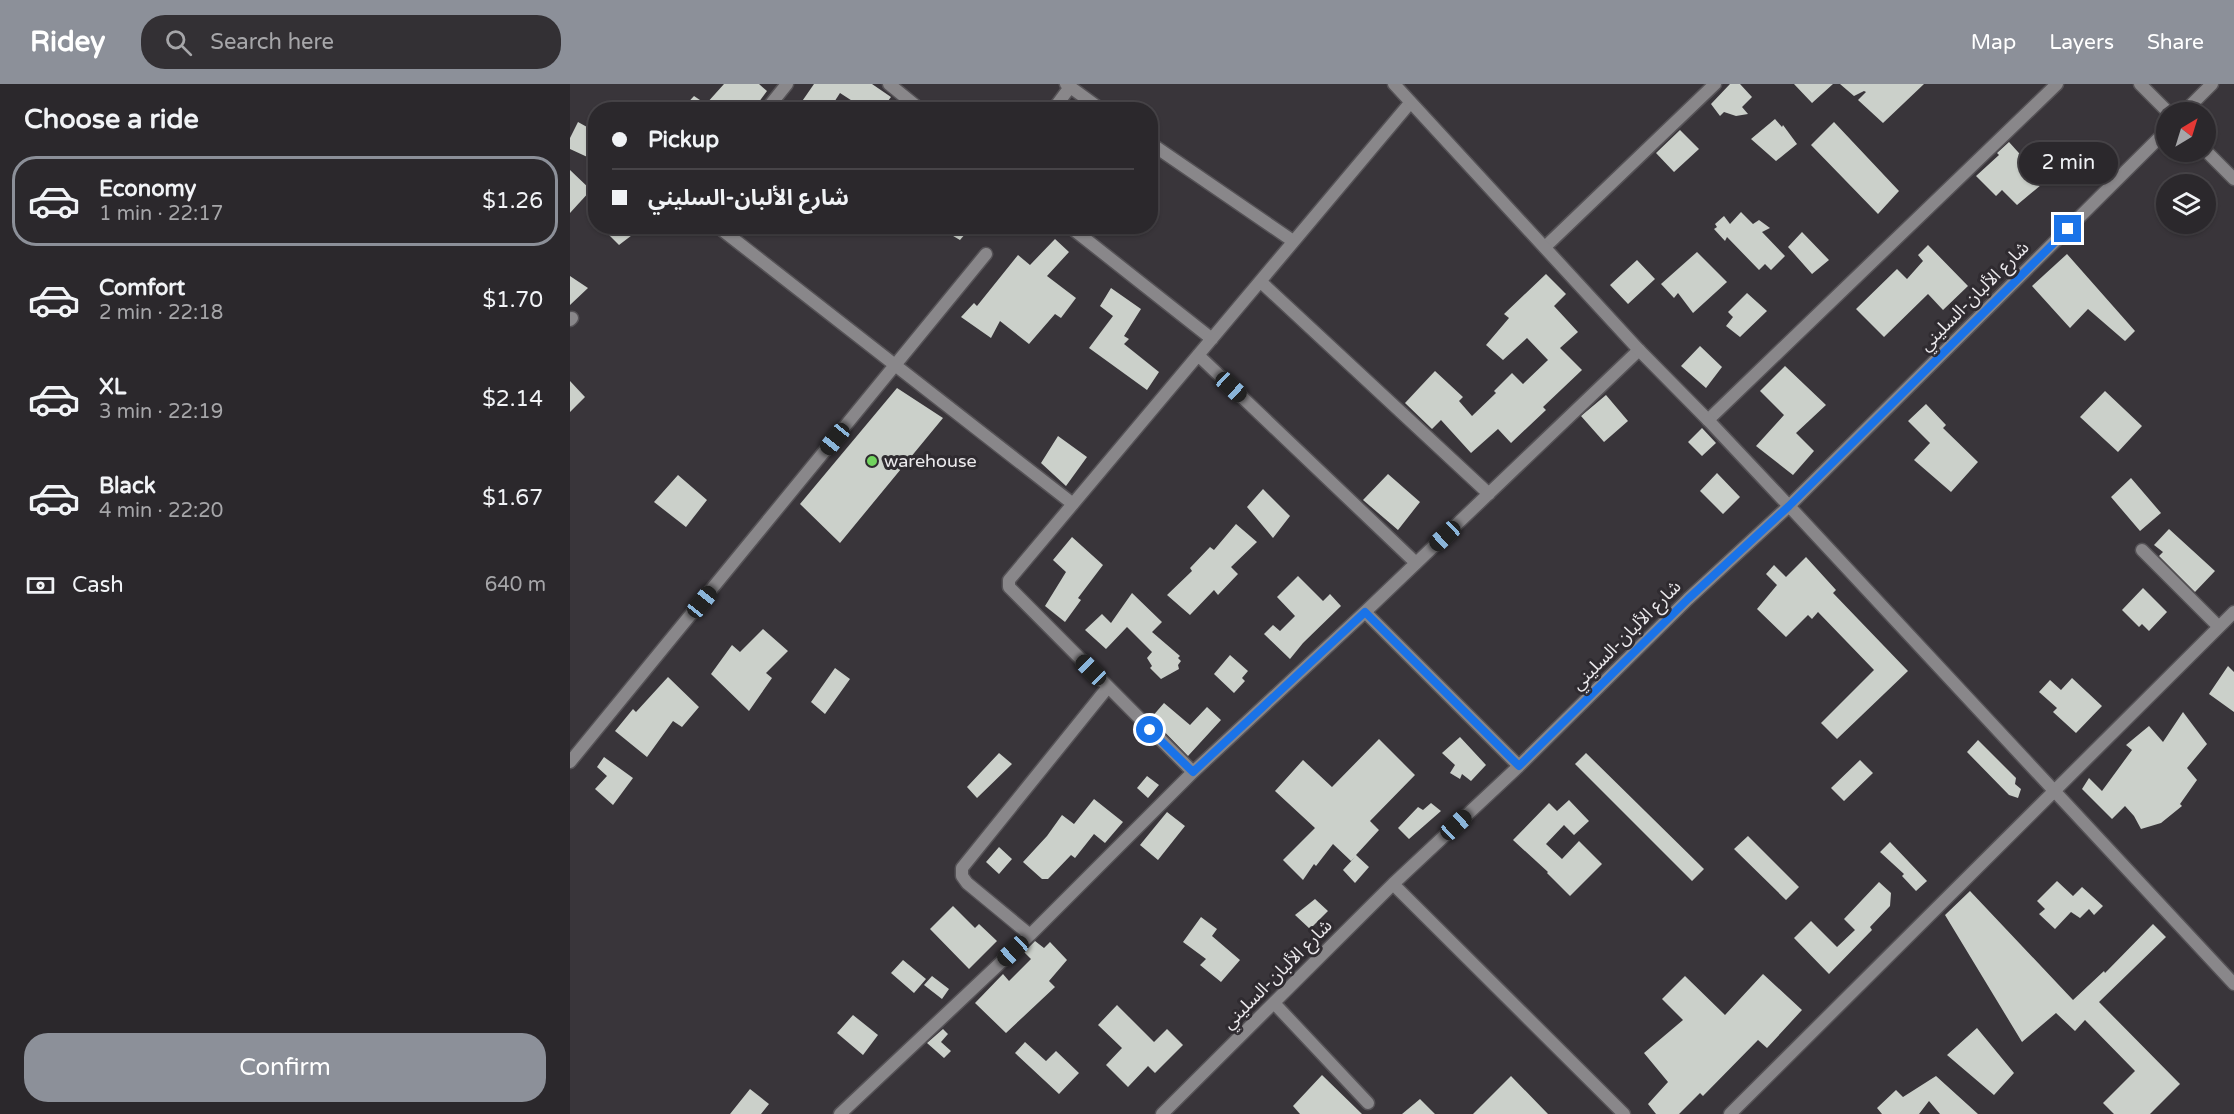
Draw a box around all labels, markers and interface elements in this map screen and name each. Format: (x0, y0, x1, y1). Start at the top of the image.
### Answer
search box (141, 15, 561, 69)
text: Ridey (30, 25, 105, 59)
icon: search (162, 26, 195, 59)
text: Search here (210, 29, 334, 55)
text: Map (1971, 30, 2016, 55)
text: Layers (2049, 30, 2114, 55)
text: Share (2147, 30, 2204, 55)
north arrow (2156, 102, 2216, 162)
map controls (2156, 102, 2216, 234)
text: Choose a ride (24, 103, 199, 136)
text: Pickup (648, 127, 719, 153)
callout: 2 min (2018, 142, 2117, 184)
text: 2 min (2042, 151, 2095, 175)
icon: car (27, 174, 81, 228)
button: layers (2156, 174, 2216, 234)
text: Economy (99, 176, 196, 202)
text: شارع الألبان-السليني (648, 185, 849, 211)
text: $1.26 (482, 188, 543, 214)
text: 1 min · 22:17 (99, 202, 223, 226)
route end (2054, 215, 2081, 242)
street label: شارع الألبان-السليني (1915, 237, 2036, 358)
icon: car (27, 273, 81, 327)
text: Comfort (99, 275, 185, 301)
text: $1.70 (482, 287, 543, 313)
text: 2 min · 22:18 (99, 301, 223, 325)
car (1212, 368, 1250, 406)
icon: car (27, 372, 81, 426)
text: XL (99, 374, 126, 400)
text: $2.14 (482, 386, 543, 412)
text: 3 min · 22:19 (99, 400, 223, 424)
car (817, 419, 853, 459)
place label: warehouse (884, 450, 977, 472)
marker: warehouse (865, 454, 879, 468)
icon: car (27, 471, 81, 525)
text: Black (99, 473, 156, 499)
text: $1.67 (482, 485, 543, 511)
text: 4 min · 22:20 (99, 499, 223, 523)
car (1426, 517, 1464, 555)
icon: cash (24, 569, 57, 602)
text: Cash (72, 572, 124, 598)
text: 640 m (485, 573, 546, 597)
street label: شارع الألبان-السليني (1567, 576, 1688, 697)
car (684, 582, 720, 622)
car (1072, 651, 1110, 689)
route start (1136, 716, 1163, 743)
car (1437, 806, 1475, 844)
street label: شارع الألبان-السليني (1218, 915, 1339, 1036)
car (994, 932, 1032, 970)
button: Confirm (24, 1033, 546, 1102)

